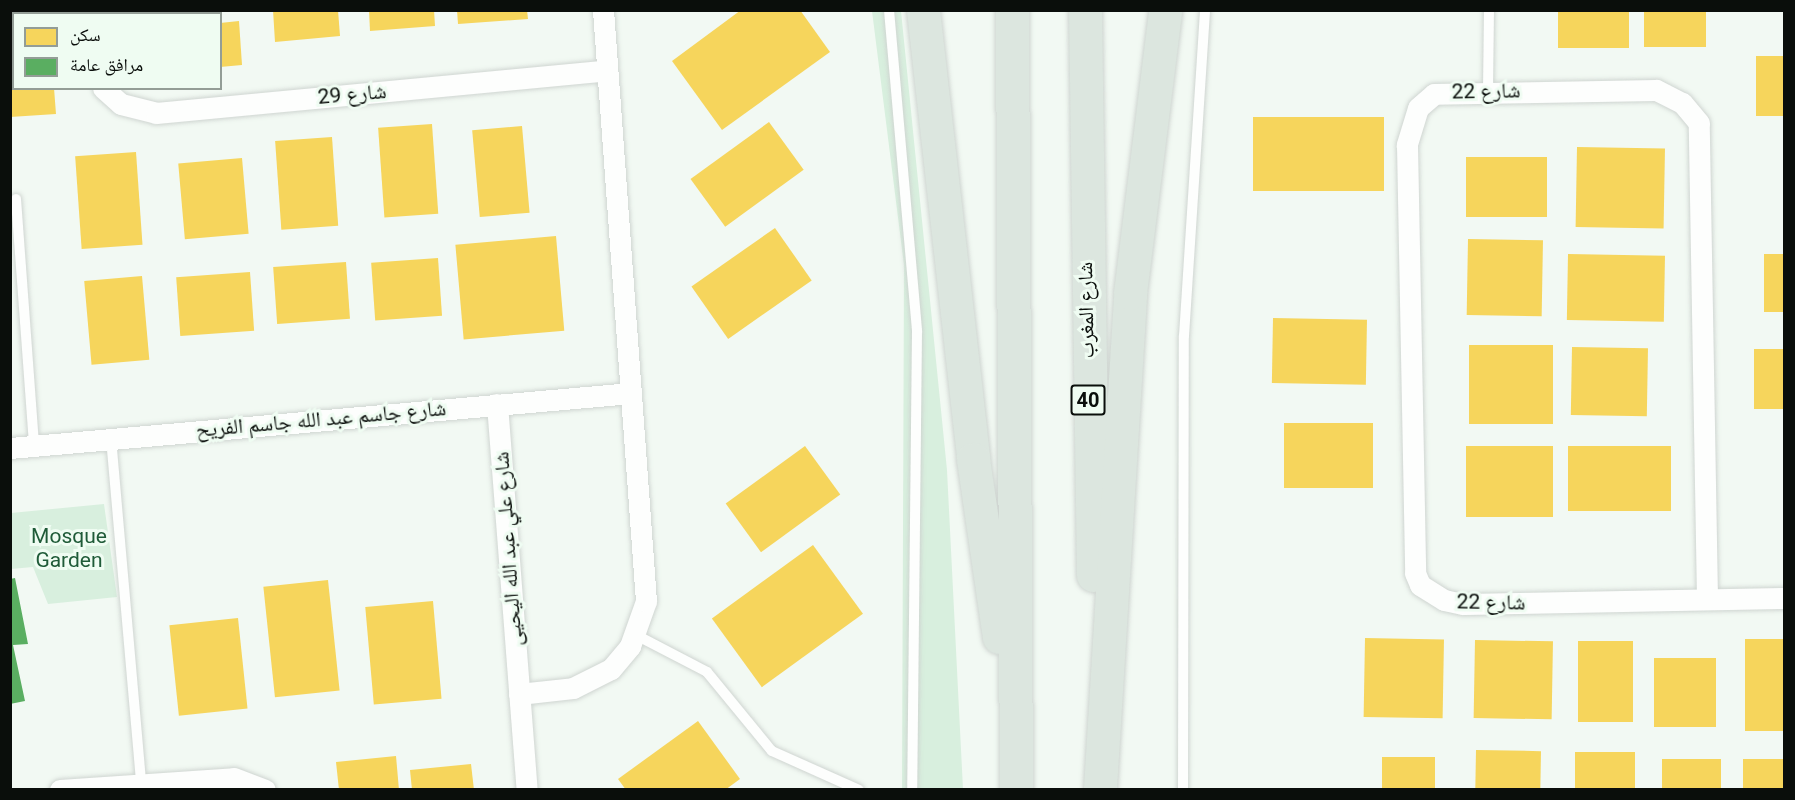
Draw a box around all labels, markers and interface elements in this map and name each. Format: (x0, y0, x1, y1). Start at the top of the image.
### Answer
legend (12, 12, 222, 90)
text: سكن (70, 24, 101, 45)
text: مرافق عامة (70, 54, 143, 75)
street label: شارع 29 (317, 78, 387, 110)
street label: شارع 22 (1451, 78, 1521, 104)
street label: شارع المغرب (1073, 261, 1099, 359)
road number: 40 (1070, 383, 1106, 417)
street label: شارع جاسم عبد الله جاسم الفريح (195, 396, 447, 442)
street label: شارع علي عبد الله اليحيى (489, 451, 527, 647)
park label: Mosque Garden (31, 523, 107, 573)
street label: شارع 22 (1456, 589, 1526, 615)

